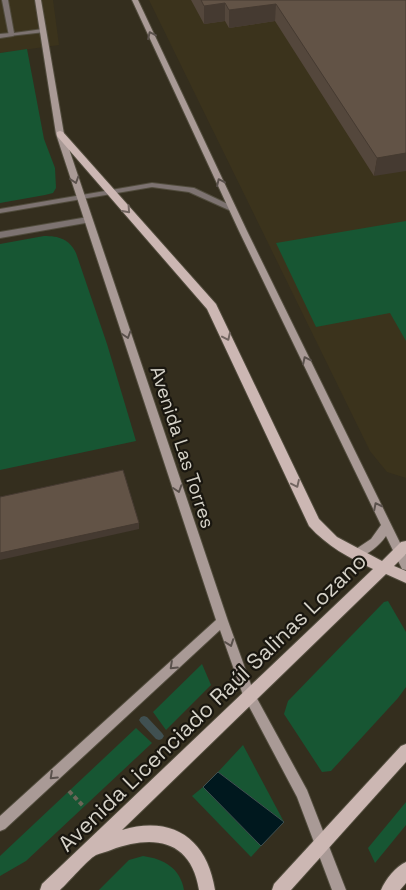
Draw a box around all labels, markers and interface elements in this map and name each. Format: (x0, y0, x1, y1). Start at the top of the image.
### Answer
one-way arrow (147, 31, 157, 40)
one-way arrow (70, 176, 80, 184)
one-way arrow (216, 178, 226, 187)
one-way arrow (121, 205, 130, 214)
one-way arrow (121, 330, 131, 338)
one-way arrow (220, 332, 231, 341)
one-way arrow (301, 356, 312, 365)
street label: Avenida Las Torres (145, 363, 221, 531)
one-way arrow (290, 479, 300, 488)
one-way arrow (172, 484, 182, 493)
one-way arrow (373, 502, 383, 511)
street label: Avenida Licenciado Raúl Salinas Lozano (52, 547, 372, 857)
one-way arrow (224, 638, 234, 647)
one-way arrow (169, 660, 178, 669)
one-way arrow (50, 770, 59, 779)

